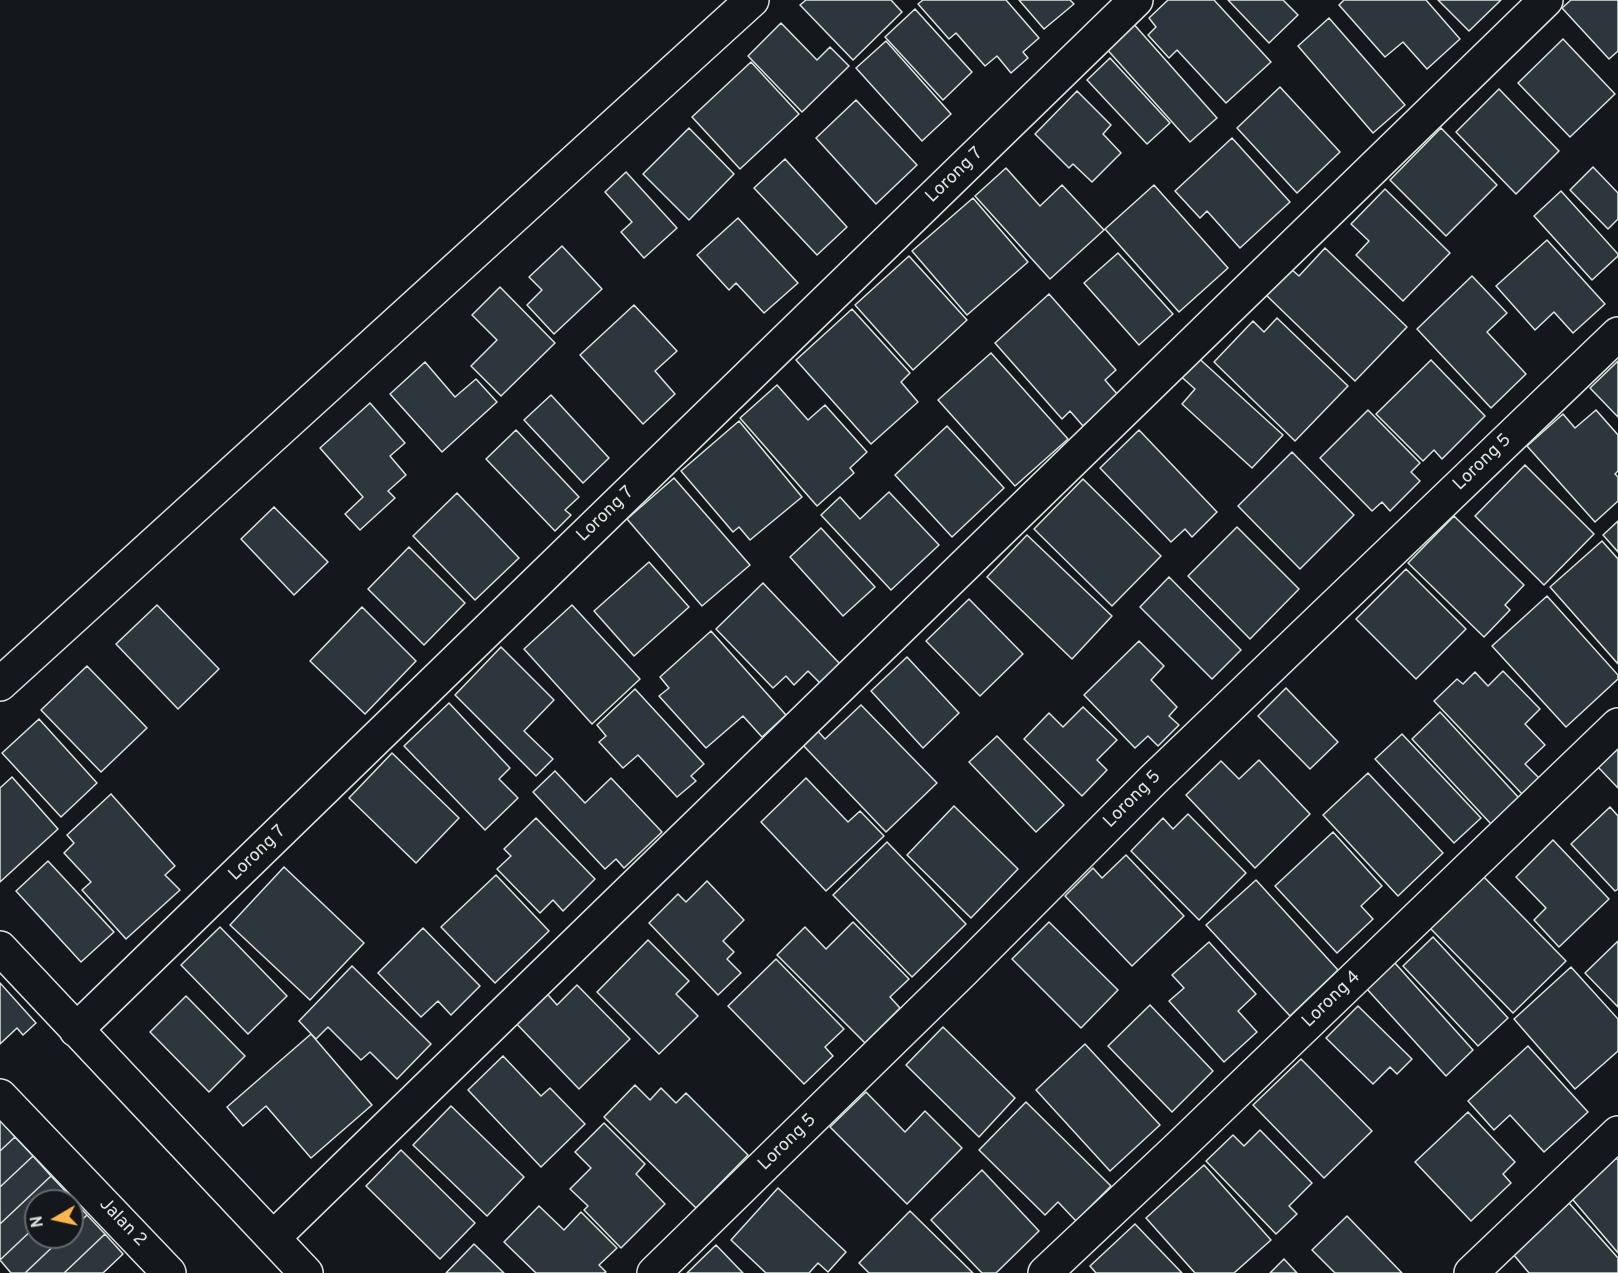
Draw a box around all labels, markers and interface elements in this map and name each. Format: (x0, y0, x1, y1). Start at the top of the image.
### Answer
street label: Lorong 7 (922, 144, 988, 208)
street label: Lorong 5 (1449, 430, 1517, 496)
street label: Lorong 7 (573, 483, 639, 547)
street label: Lorong 5 (1100, 767, 1166, 833)
street label: Lorong 7 (225, 822, 291, 886)
street label: Lorong 4 (1298, 967, 1366, 1033)
street label: Lorong 5 (754, 1110, 822, 1176)
north arrow (24, 1189, 84, 1249)
street label: Jalan 2 (94, 1194, 150, 1252)
text: N (27, 1214, 49, 1229)

